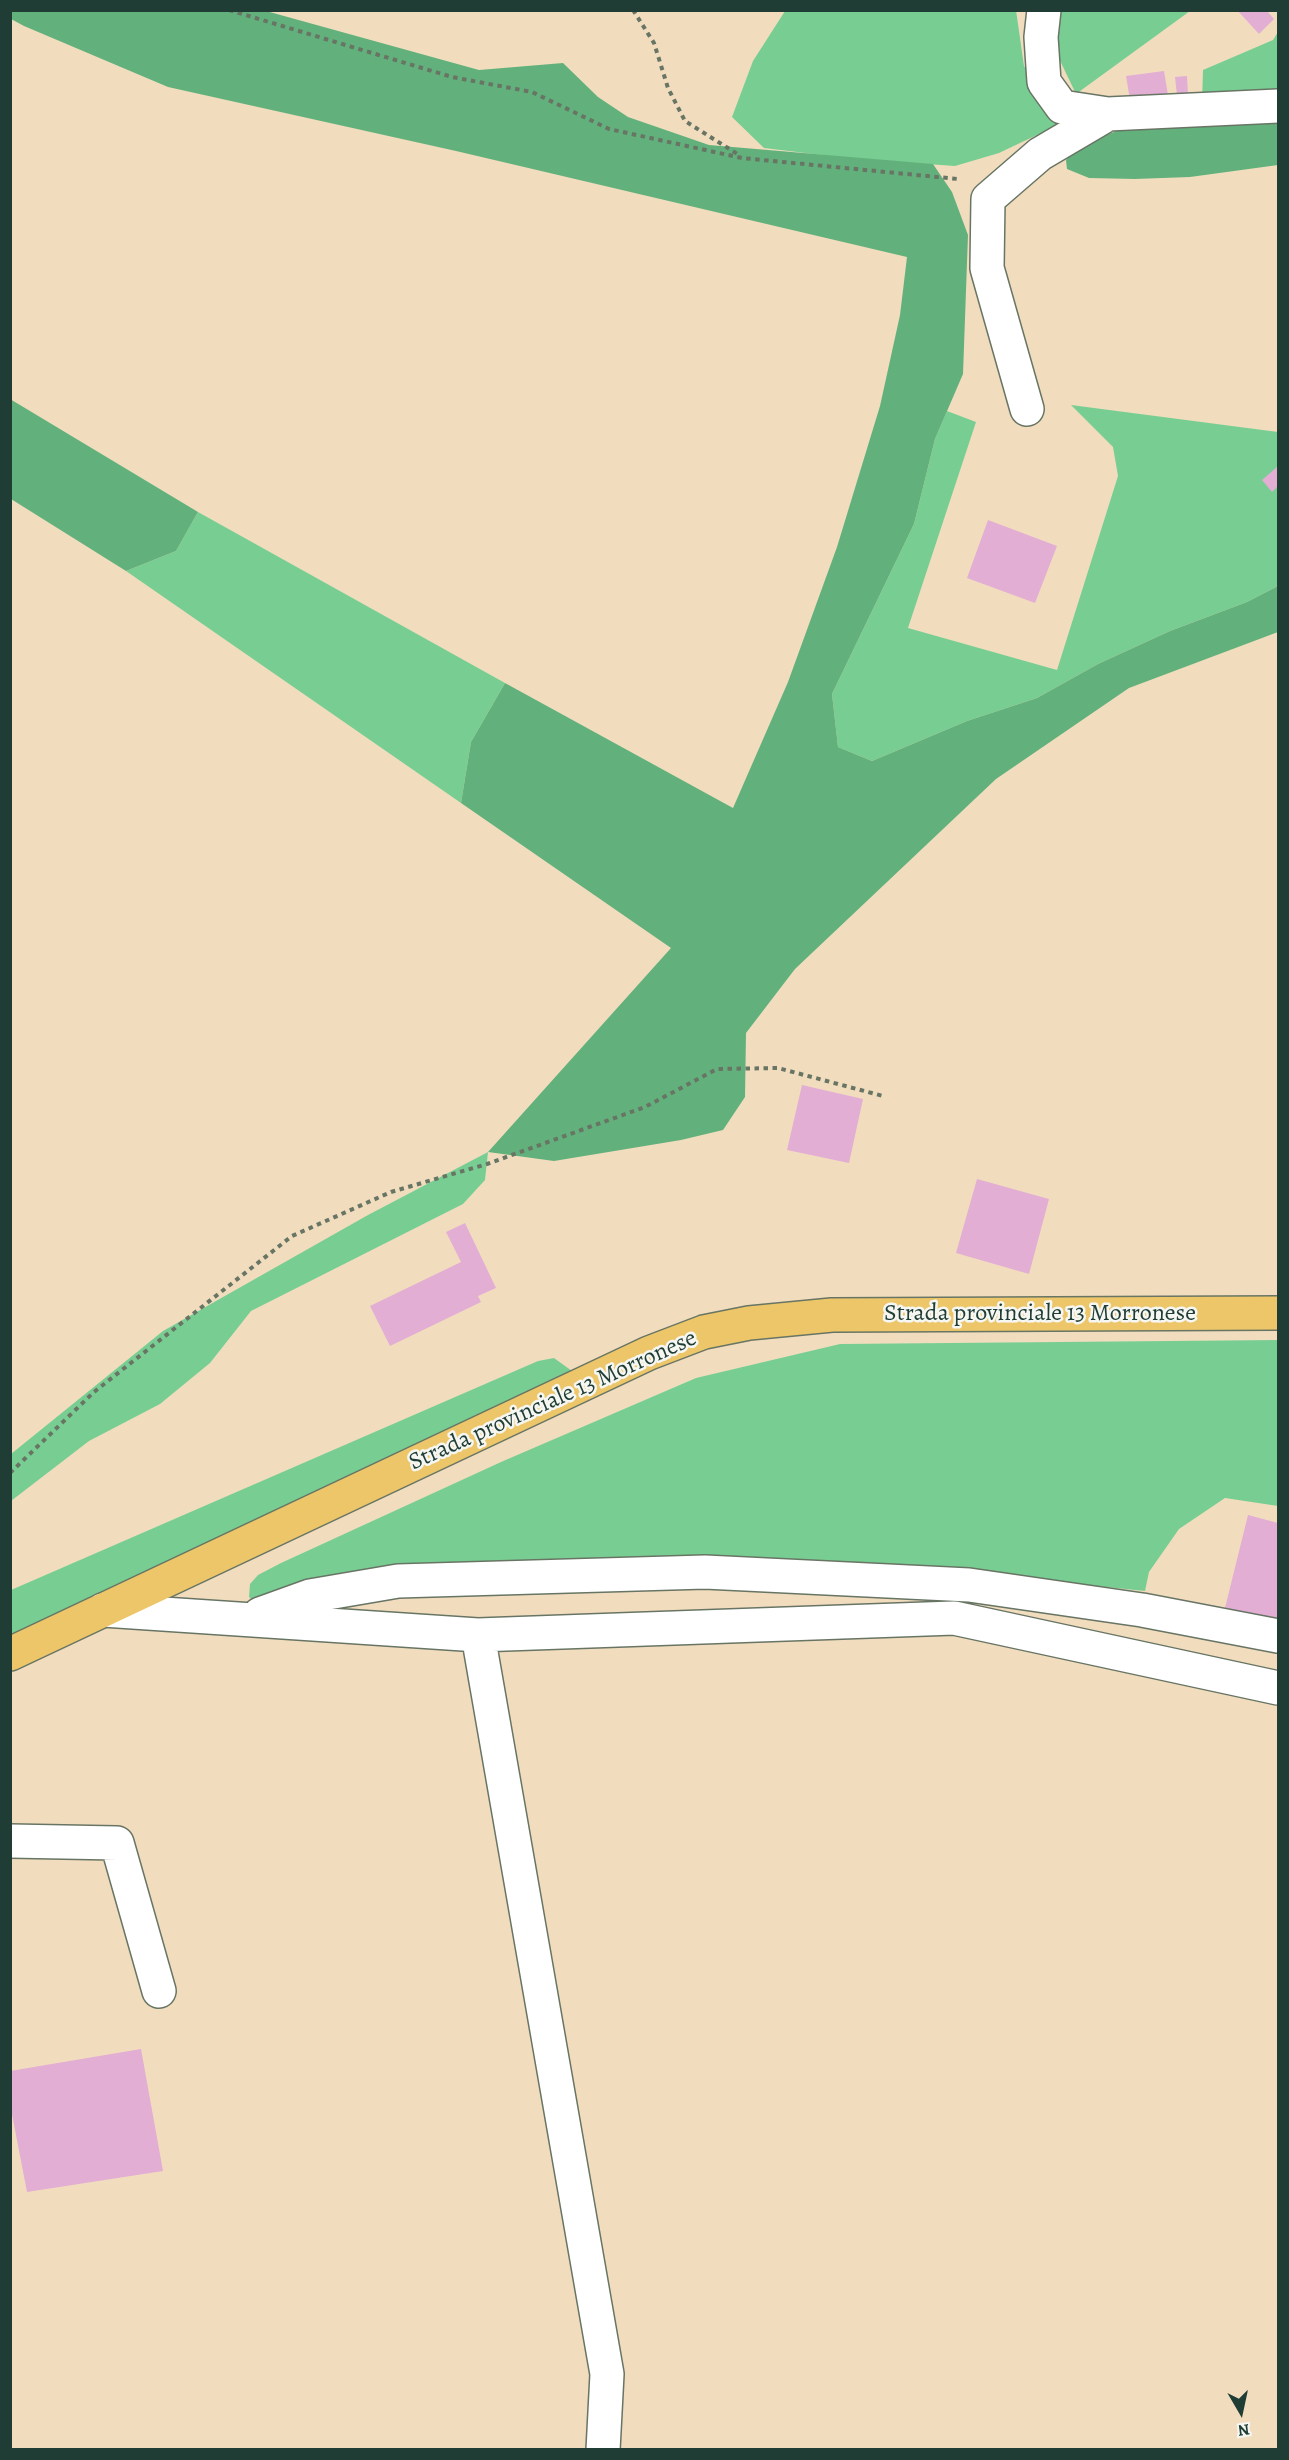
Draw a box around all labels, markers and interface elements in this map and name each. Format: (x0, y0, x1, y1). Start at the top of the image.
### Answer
street label: Strada provinciale 13 Morronese (884, 1300, 1196, 1328)
street label: Strada provinciale 13 Morronese (405, 1324, 701, 1478)
north arrow (1211, 2382, 1271, 2442)
text: N (1236, 2418, 1251, 2442)

